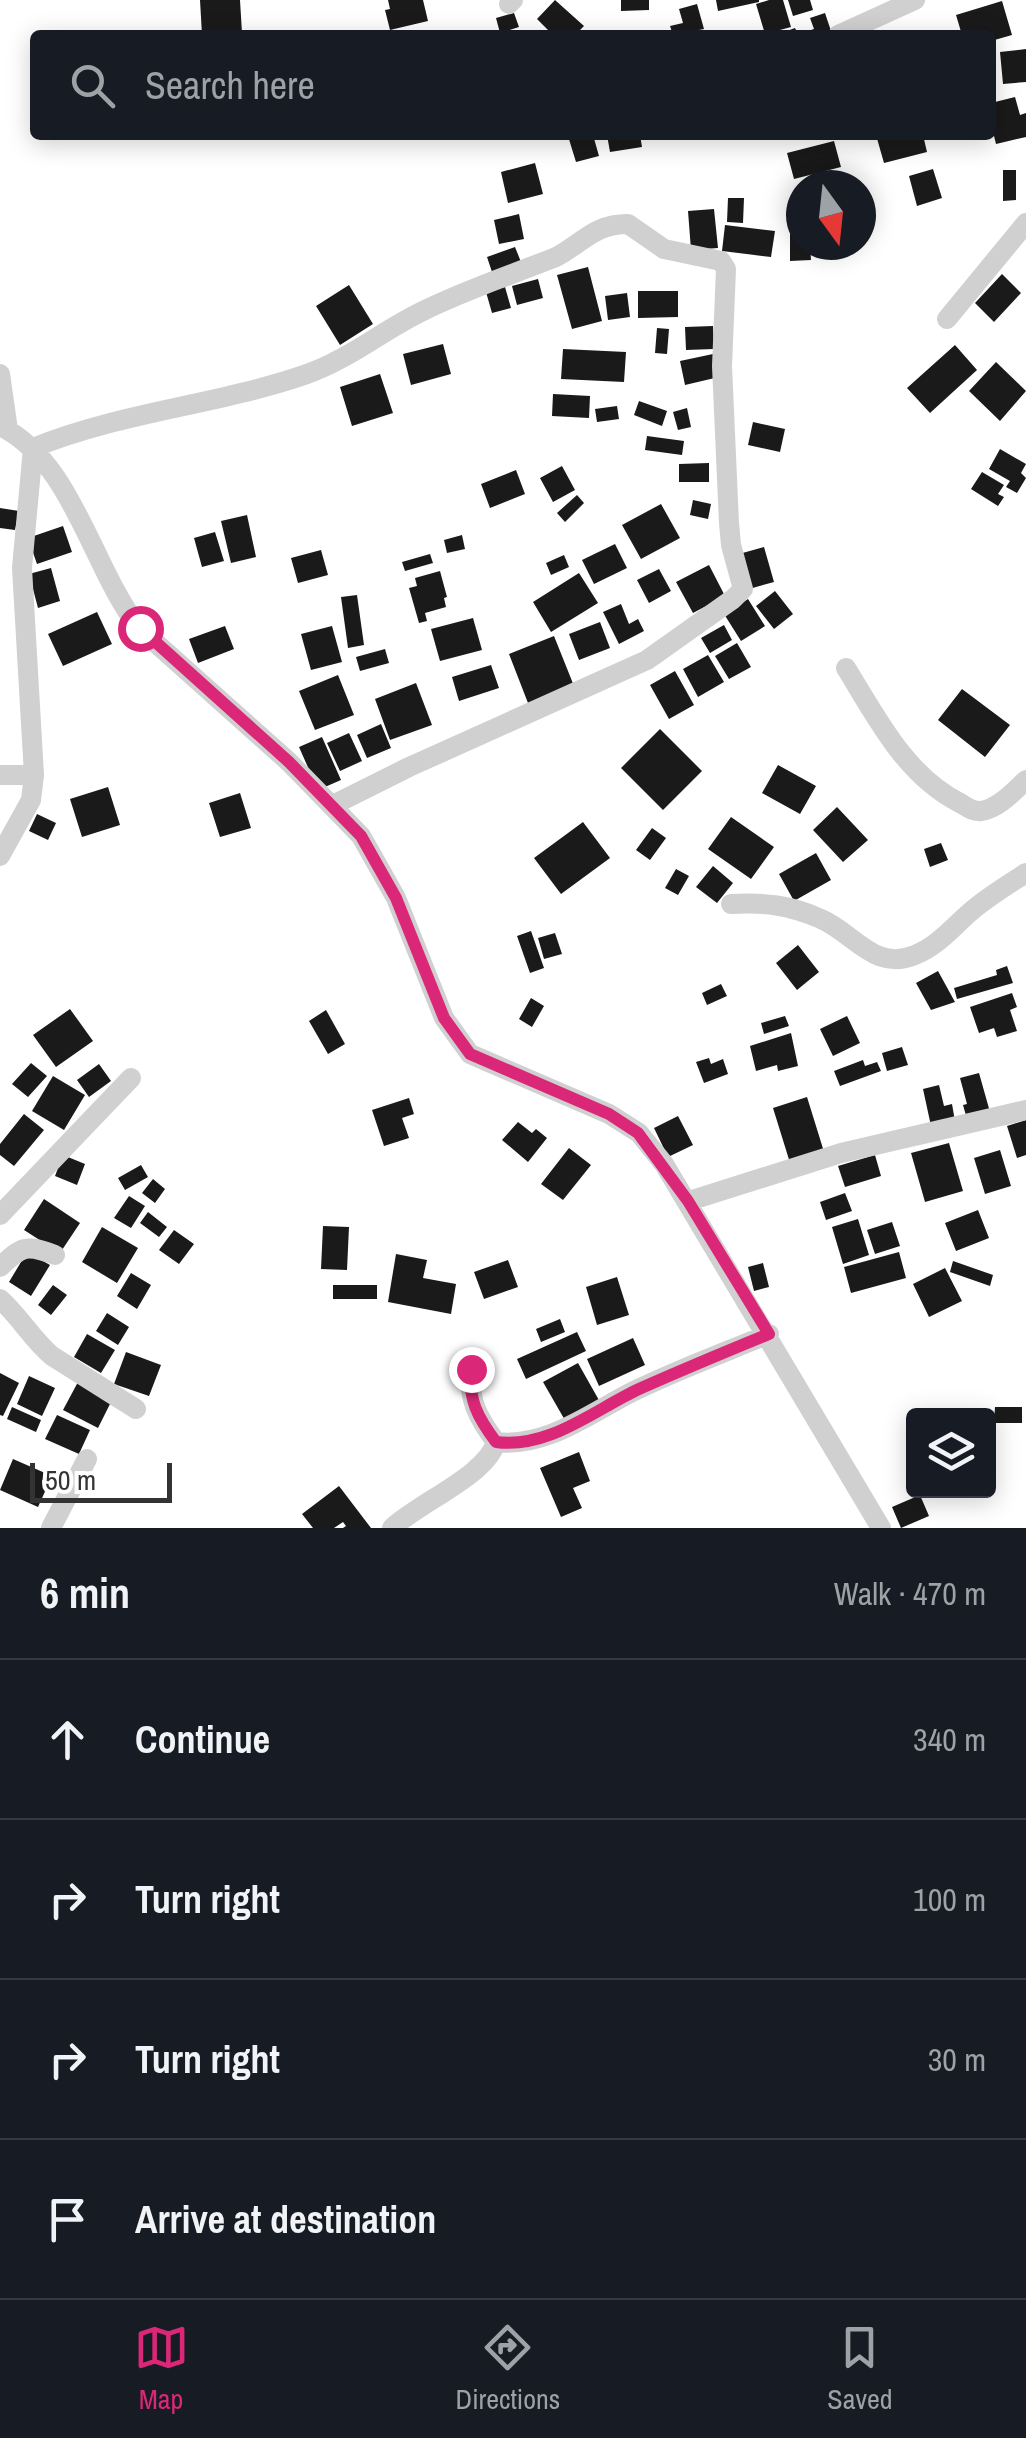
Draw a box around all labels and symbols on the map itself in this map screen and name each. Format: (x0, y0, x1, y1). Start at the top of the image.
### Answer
north arrow (786, 170, 876, 260)
route start (118, 606, 164, 652)
route end (449, 1347, 495, 1393)
scale bar (30, 1458, 172, 1502)

